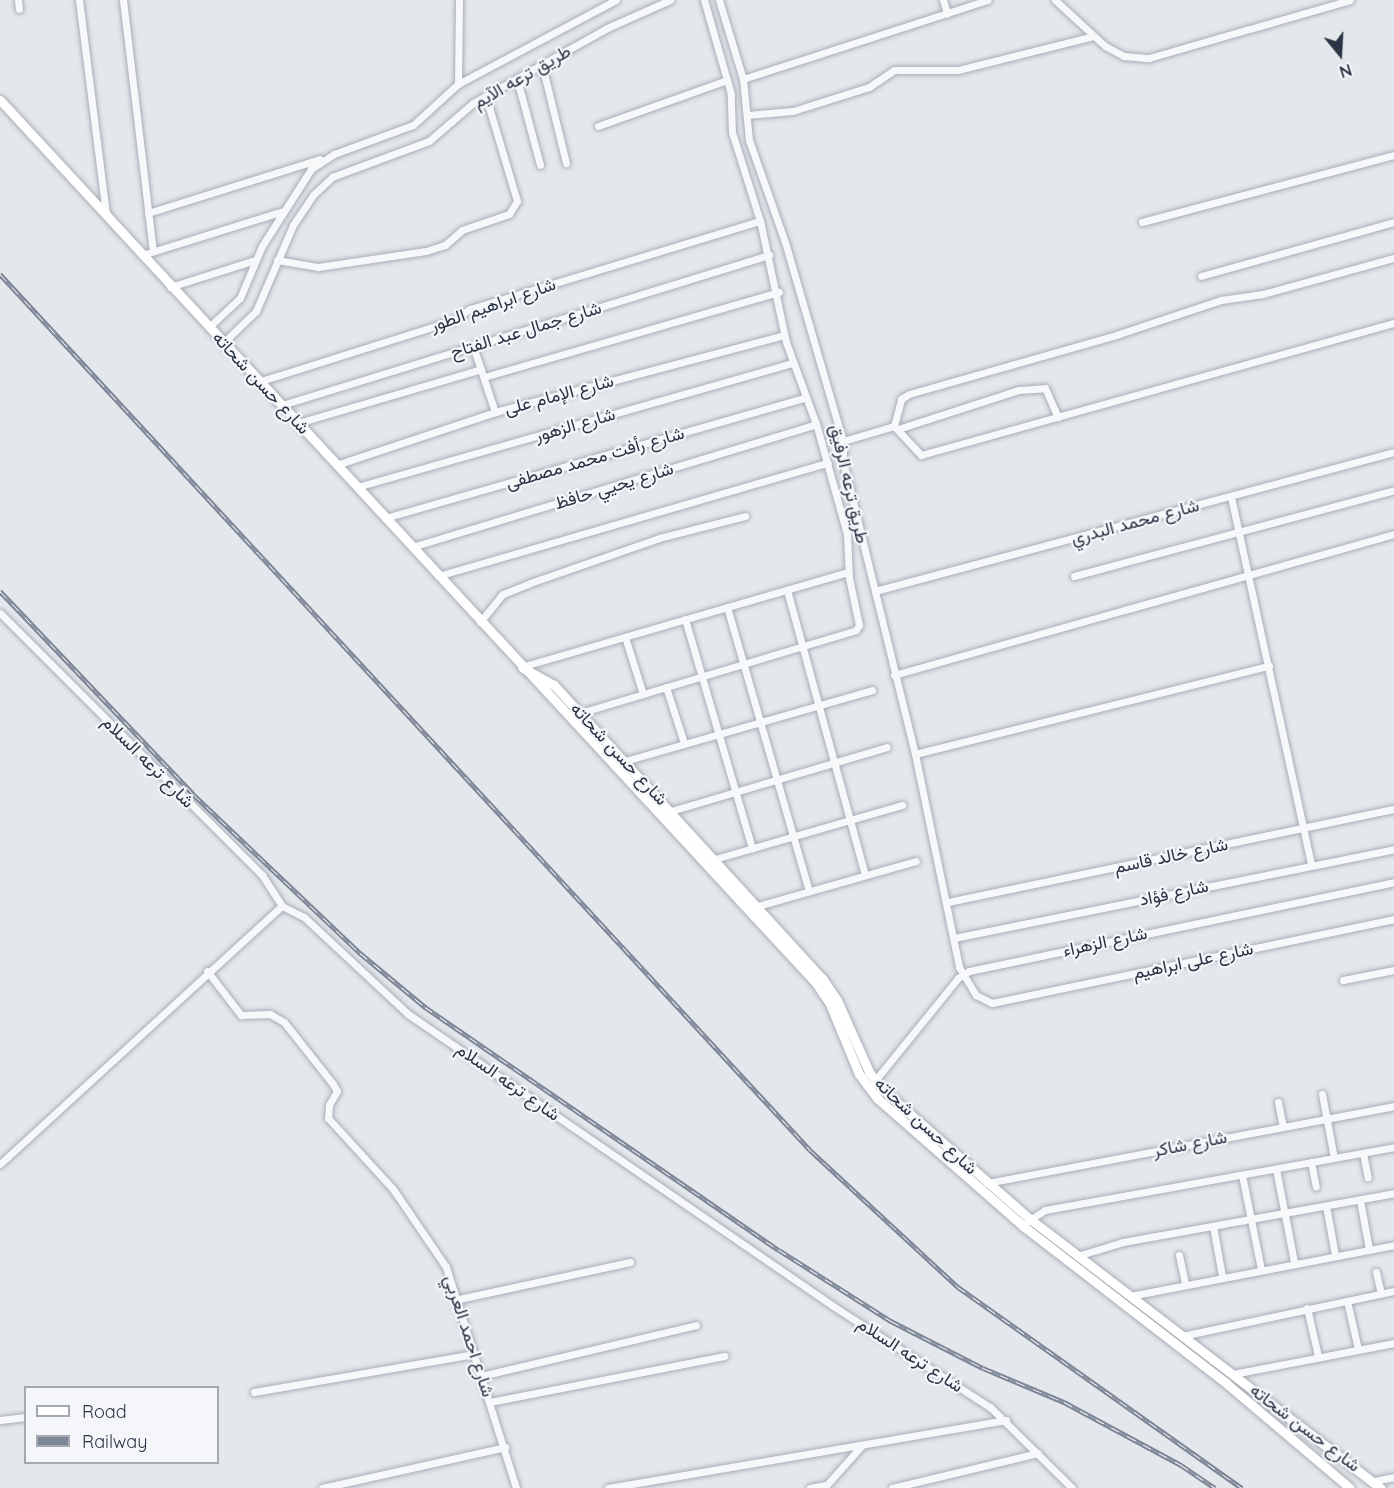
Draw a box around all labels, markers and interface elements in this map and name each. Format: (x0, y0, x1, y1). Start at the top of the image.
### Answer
north arrow (1310, 24, 1370, 84)
street label: طريق ترعه الآيم (469, 40, 575, 114)
text: N (1337, 60, 1354, 82)
street label: شارع ابراهيم الطور (427, 273, 559, 337)
street label: شارع جمال عبد الفتاح (448, 297, 604, 363)
street label: شارع حسن شحاته (208, 327, 314, 439)
street label: شارع الإمام على (502, 370, 616, 420)
street label: شارع الزهور (532, 403, 618, 447)
street label: شارع رأفت محمد مصطفى (503, 422, 687, 494)
street label: طريق ترعه الرفيق (825, 422, 873, 546)
street label: شارع يحيي حافظ (552, 458, 676, 514)
street label: شارع محمد البدري (1069, 495, 1201, 549)
street label: شارع حسن شحاته (566, 698, 672, 810)
street label: شارع ترعه السلام (97, 711, 199, 813)
street label: شارع خالد قاسم (1112, 833, 1230, 879)
street label: شارع فؤاد (1137, 875, 1211, 911)
street label: شارع الزهراء (1061, 923, 1149, 961)
street label: شارع على ابراهيم (1131, 938, 1255, 984)
street label: شارع ترعه السلام (452, 1038, 564, 1126)
street label: شارع حسن شحاته (870, 1073, 982, 1179)
street label: شارع شاكر (1151, 1126, 1229, 1162)
street label: شارع احمد العربي (439, 1272, 499, 1400)
street label: شارع ترعه السلام (853, 1313, 967, 1397)
street label: شارع حسن شحاته (1245, 1379, 1365, 1477)
legend (24, 1386, 219, 1464)
text: Road (82, 1400, 127, 1423)
text: Railway (82, 1430, 148, 1453)

